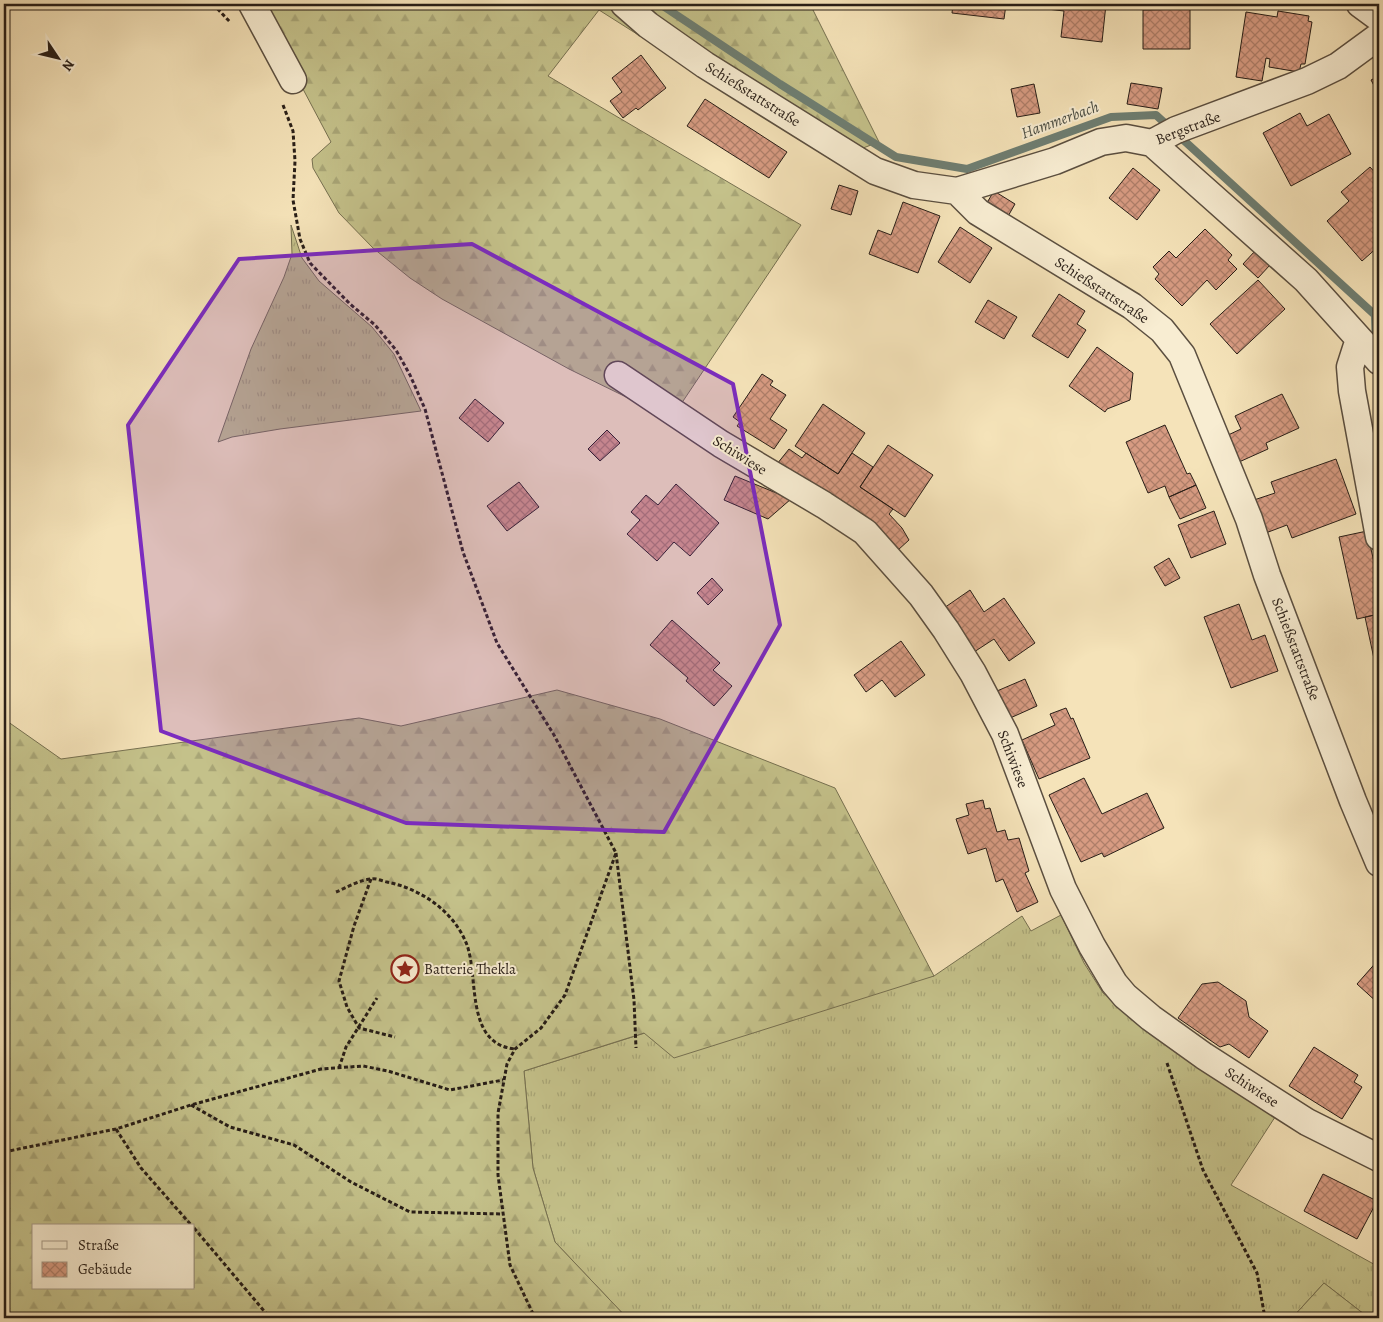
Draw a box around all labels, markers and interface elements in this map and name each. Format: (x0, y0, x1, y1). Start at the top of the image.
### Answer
north arrow (32, 32, 82, 82)
text: N (58, 56, 79, 75)
street label: Schießstattstraße (702, 57, 805, 131)
water label: Hammerbach (1018, 96, 1102, 144)
street label: Bergstraße (1153, 106, 1224, 150)
street label: Schießstattstraße (1051, 252, 1153, 328)
street label: Schiwiese (709, 430, 771, 480)
street label: Schießstattstraße (1267, 595, 1325, 704)
street label: Schiwiese (993, 727, 1033, 791)
place icon: Batterie Thekla (390, 954, 420, 984)
place label: Batterie Thekla (424, 959, 516, 979)
street label: Schiwiese (1221, 1062, 1283, 1112)
legend (32, 1224, 195, 1290)
text: Straße (78, 1235, 119, 1255)
text: Gebäude (78, 1259, 132, 1279)

